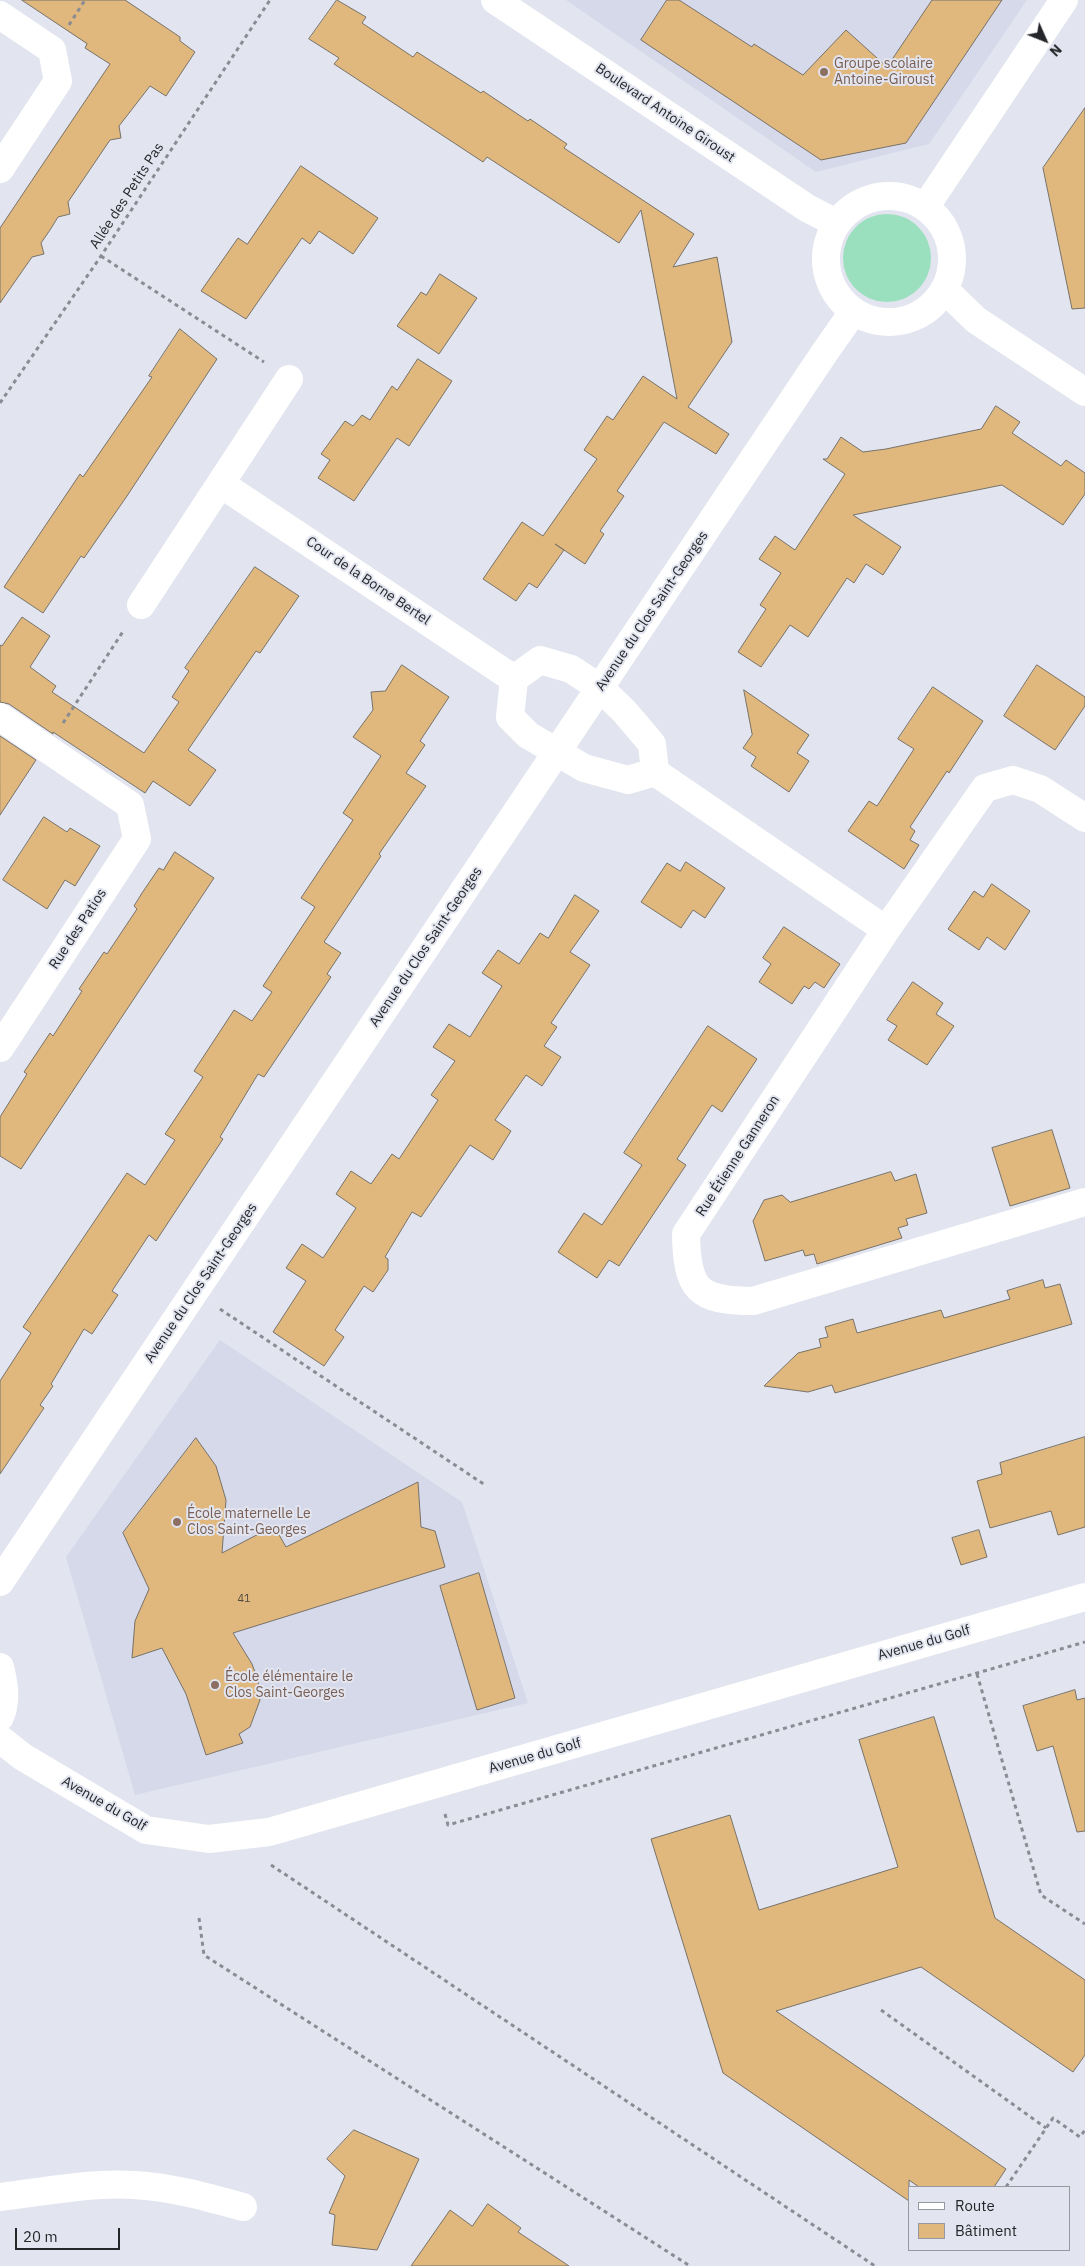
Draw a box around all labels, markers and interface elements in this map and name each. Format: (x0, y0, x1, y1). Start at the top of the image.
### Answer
north arrow (1020, 15, 1070, 65)
text: N (1046, 41, 1066, 60)
place label: Groupe scolaire Antoine-Giroust (834, 56, 934, 88)
street label: Boulevard Antoine Giroust (592, 60, 738, 166)
marker: Groupe scolaire Antoine-Giroust (818, 66, 830, 78)
street label: Allée des Petits Pas (86, 140, 168, 252)
street label: Avenue du Clos Saint-Georges (592, 528, 712, 694)
street label: Cour de la Borne Bertel (303, 533, 433, 629)
street label: Avenue du Clos Saint-Georges (366, 864, 486, 1030)
street label: Rue des Patios (46, 886, 110, 972)
street label: Rue Étienne Ganneron (693, 1092, 783, 1220)
street label: Avenue du Clos Saint-Georges (141, 1200, 261, 1366)
place label: École maternelle Le Clos Saint-Georges (187, 1506, 311, 1538)
marker: École maternelle Le Clos Saint-Georges (171, 1516, 183, 1528)
house number: 41 (237, 1592, 251, 1606)
street label: Avenue du Golf (876, 1622, 972, 1664)
place label: École élémentaire le Clos Saint-Georges (225, 1669, 353, 1701)
marker: École élémentaire le Clos Saint-Georges (209, 1679, 221, 1691)
street label: Avenue du Golf (487, 1735, 583, 1777)
street label: Avenue du Golf (59, 1773, 149, 1835)
legend (908, 2186, 1070, 2251)
text: Route (955, 2196, 995, 2215)
scale bar (18, 2218, 122, 2250)
text: Bâtiment (955, 2221, 1017, 2240)
text: 20 m (23, 2227, 58, 2246)

